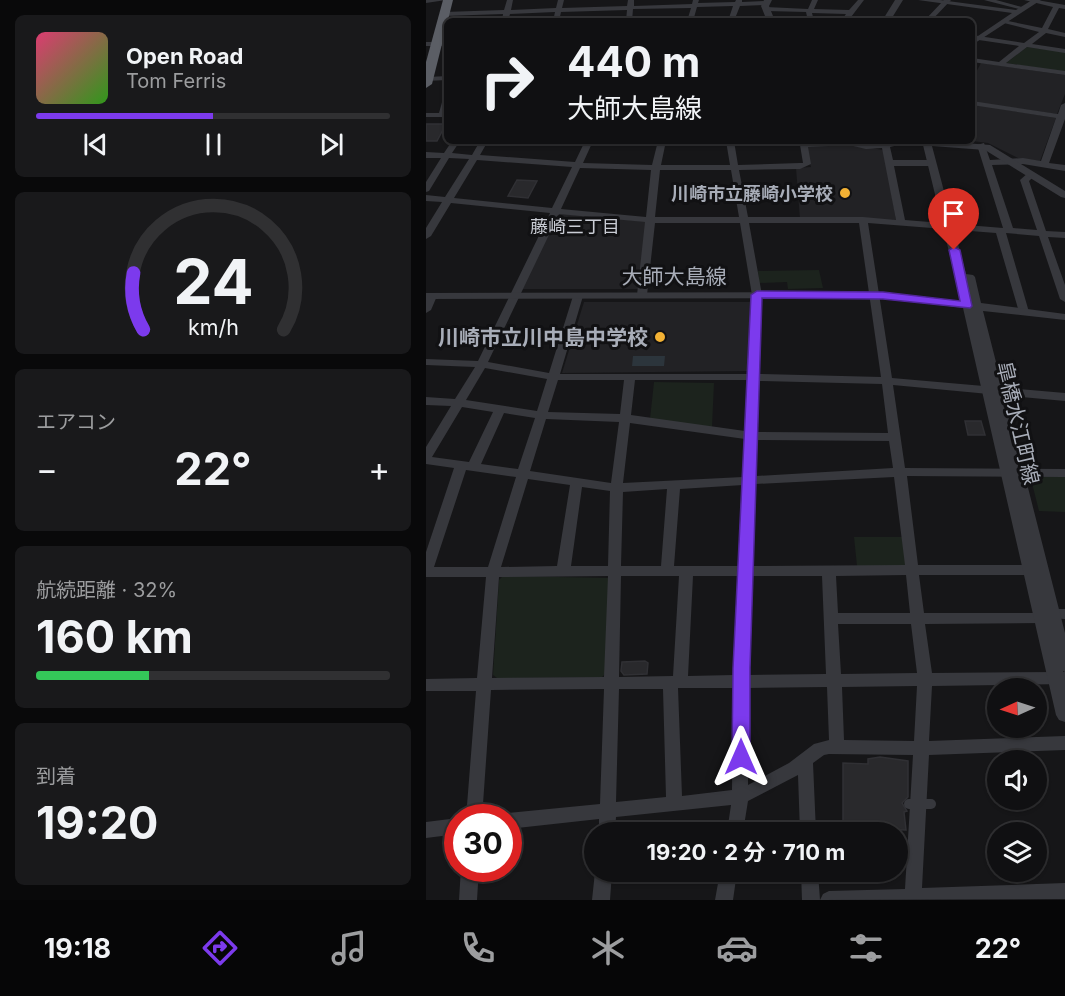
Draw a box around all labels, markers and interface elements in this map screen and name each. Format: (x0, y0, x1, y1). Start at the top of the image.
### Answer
text: 440 m (567, 36, 700, 87)
icon: right (468, 42, 546, 120)
text: Open Road (126, 43, 243, 69)
text: Tom Ferris (126, 69, 226, 93)
text: 大師大島線 (567, 92, 702, 125)
icon: previous (79, 128, 112, 161)
icon: pause (197, 128, 230, 161)
icon: next (315, 128, 348, 161)
place label: 川崎市立藤崎小学校 (671, 183, 833, 204)
marker: 川崎市立藤崎小学校 (838, 186, 852, 200)
pin (928, 188, 979, 250)
icon: arrive (937, 197, 970, 230)
district label: 藤崎三丁目 (530, 216, 620, 237)
text: 24 (173, 244, 253, 319)
street label: 大師大島線 (622, 264, 727, 289)
text: km/h (188, 314, 238, 340)
place label: 川崎市立川中島中学校 (438, 325, 648, 350)
marker: 川崎市立川中島中学校 (653, 330, 667, 344)
street label: 皐橋水江町線 (992, 359, 1044, 487)
text: エアコン (36, 410, 116, 434)
text: 22° (174, 441, 252, 496)
text: − (36, 449, 58, 489)
text: + (368, 449, 390, 489)
text: 航続距離 · 32% (36, 578, 177, 602)
text: 160 km (36, 609, 193, 664)
north arrow (987, 678, 1047, 738)
map controls (987, 678, 1047, 882)
position arrow (709, 725, 773, 789)
button: sound (987, 750, 1047, 810)
text: 到着 (36, 764, 76, 788)
text: 19:20 (36, 795, 158, 850)
speed limit sign: 30 (444, 804, 522, 882)
button: layers (987, 822, 1047, 882)
text: 19:20 · 2 分 · 710 m (647, 839, 845, 865)
icon: directions (199, 927, 241, 969)
icon: music (328, 927, 370, 969)
icon: phone (457, 927, 499, 969)
icon: climate (587, 927, 629, 969)
icon: car (716, 927, 758, 969)
icon: filters (845, 927, 887, 969)
text: 19:18 (44, 932, 111, 965)
text: 22° (975, 932, 1021, 965)

